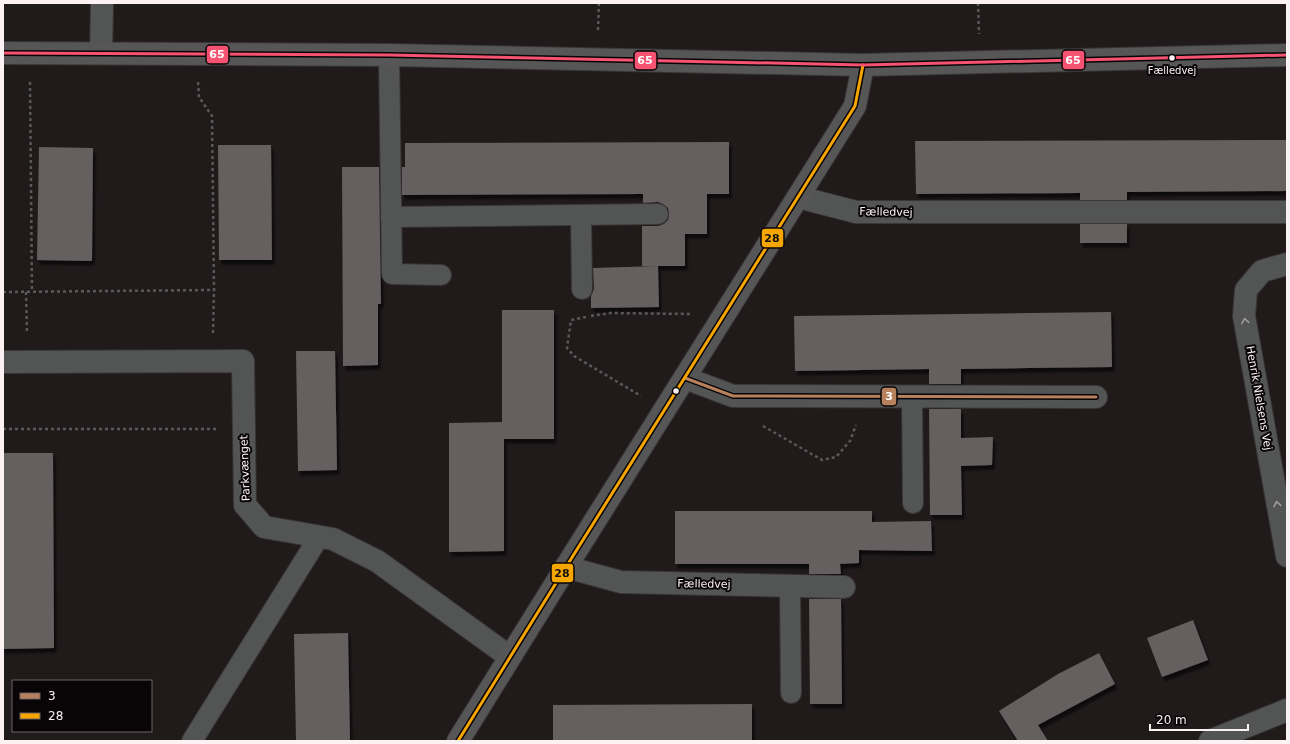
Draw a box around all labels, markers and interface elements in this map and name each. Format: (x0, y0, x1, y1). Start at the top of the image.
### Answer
line badge: 65 (206, 45, 229, 64)
text: 65 (209, 48, 225, 61)
line badge: 65 (1062, 50, 1085, 70)
line badge: 65 (634, 51, 657, 70)
marker: Fælledvej (1167, 53, 1177, 63)
text: 65 (637, 54, 653, 67)
text: 65 (1065, 54, 1081, 67)
place label: Fælledvej (1148, 65, 1196, 76)
street label: Fælledvej (859, 205, 913, 219)
line badge: 28 (761, 228, 784, 248)
text: 28 (764, 232, 780, 245)
one-way arrow (1241, 318, 1250, 324)
street label: Henrik Nielsens Vej (1243, 345, 1275, 451)
unlabelled marker (671, 386, 681, 396)
line badge: 3 (881, 387, 897, 406)
text: 3 (885, 390, 893, 403)
street label: Parkvænget (237, 434, 253, 501)
one-way arrow (1274, 501, 1282, 507)
line badge: 28 (551, 563, 574, 583)
text: 28 (554, 567, 570, 580)
street label: Fælledvej (677, 577, 731, 591)
legend (12, 680, 152, 732)
text: 3 (48, 689, 56, 703)
scale bar (1150, 706, 1248, 732)
text: 28 (48, 709, 63, 723)
text: 20 m (1156, 713, 1187, 727)

